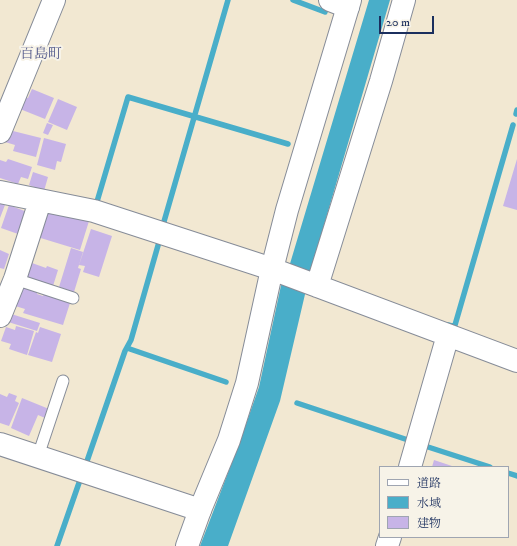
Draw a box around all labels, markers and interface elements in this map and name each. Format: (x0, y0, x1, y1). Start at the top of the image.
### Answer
scale bar (381, 8, 436, 34)
text: 20 m (386, 15, 410, 30)
district label: 百島町 (20, 47, 62, 63)
legend (379, 466, 509, 538)
text: 道路 (417, 476, 441, 491)
text: 水域 (417, 496, 441, 511)
text: 建物 (417, 516, 441, 531)

